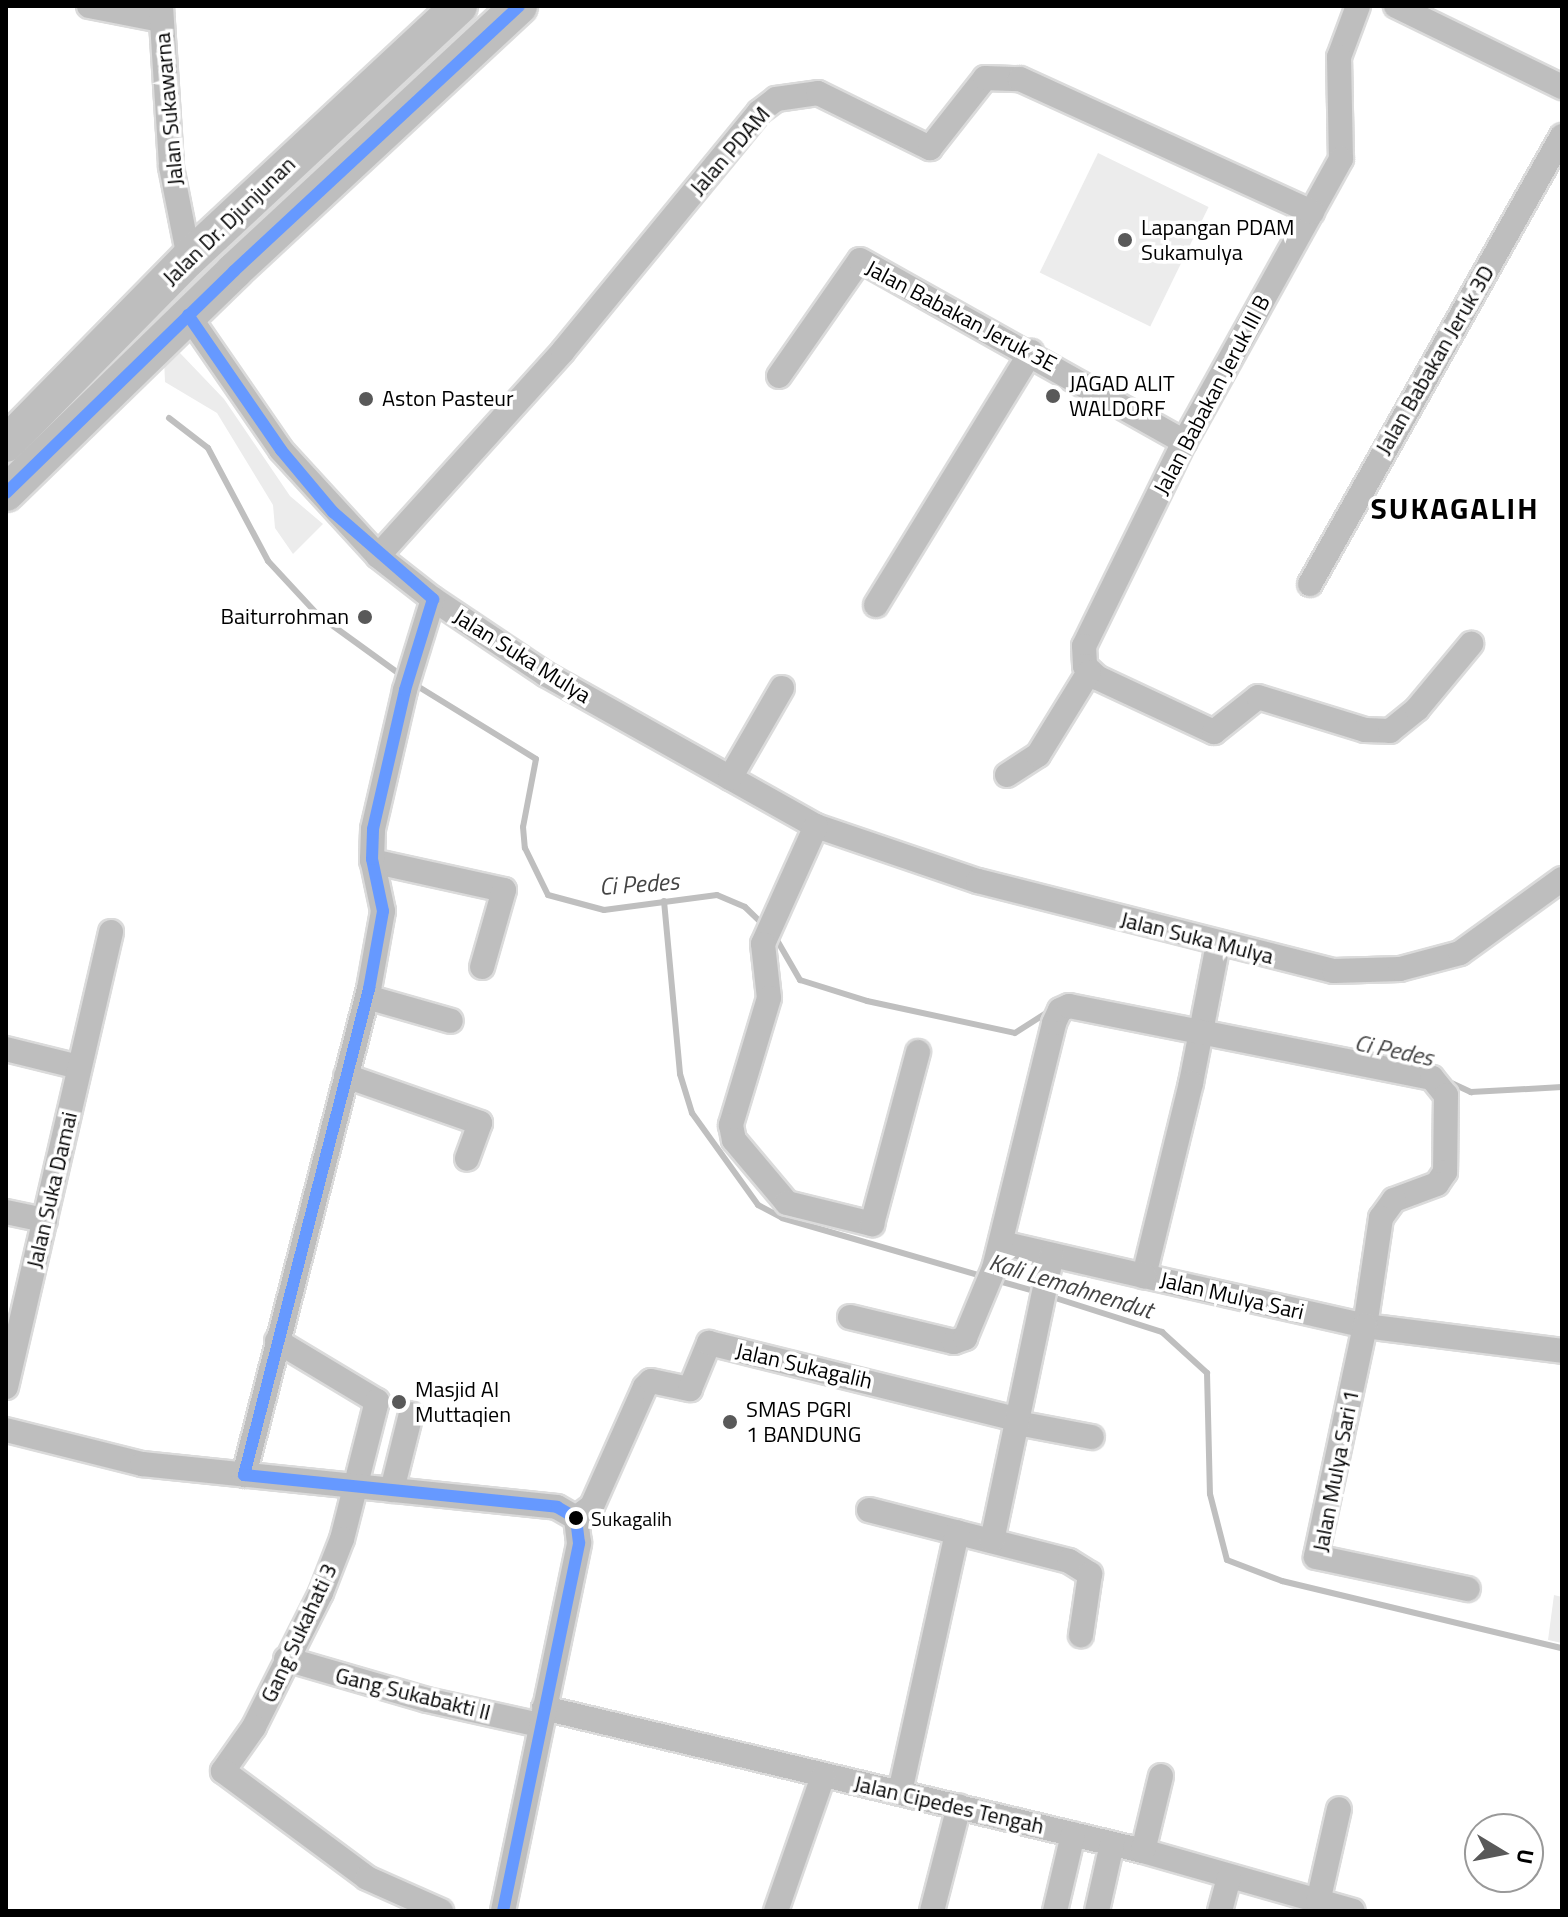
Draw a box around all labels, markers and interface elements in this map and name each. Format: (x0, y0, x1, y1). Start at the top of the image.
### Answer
street label: Jalan Sukawarna (149, 31, 189, 187)
street label: Jalan PDAM (684, 101, 776, 201)
street label: Jalan Dr. Djunjunan (157, 151, 301, 291)
place label: Lapangan PDAM Sukamulya (1141, 214, 1294, 266)
marker: Lapangan PDAM Sukamulya (1116, 231, 1134, 249)
street label: Jalan Babakan Jeruk 3E (861, 255, 1061, 377)
street label: Jalan Babakan Jeruk 3D (1370, 261, 1500, 459)
street label: Jalan Babakan Jeruk III B (1148, 291, 1276, 499)
place label: JAGAD ALIT WALDORF (1069, 370, 1175, 422)
place label: Aston Pasteur (382, 386, 514, 412)
marker: JAGAD ALIT WALDORF (1044, 387, 1062, 405)
marker: Aston Pasteur (357, 390, 375, 408)
district label: SUKAGALIH (1371, 490, 1539, 526)
street label: Jalan Suka Mulya (449, 603, 595, 709)
place label: Baiturrohman (221, 604, 349, 630)
marker: Baiturrohman (356, 608, 374, 626)
water label: Ci Pedes (598, 867, 680, 901)
street label: Jalan Suka Mulya (1118, 906, 1276, 970)
water label: Ci Pedes (1352, 1028, 1436, 1072)
street label: Jalan Suka Damai (21, 1109, 83, 1271)
water label: Kali Lemahnendut (986, 1247, 1156, 1325)
street label: Jalan Mulya Sari (1157, 1267, 1307, 1325)
street label: Jalan Sukagalih (733, 1337, 875, 1395)
place label: Masjid Al Muttaqien (415, 1376, 511, 1428)
street label: Jalan Mulya Sari 1 (1307, 1388, 1365, 1554)
marker: Masjid Al Muttaqien (390, 1393, 408, 1411)
place label: SMAS PGRI 1 BANDUNG (746, 1396, 861, 1448)
marker: SMAS PGRI 1 BANDUNG (721, 1413, 739, 1431)
place label: Sukagalih (591, 1506, 672, 1530)
marker: Sukagalih (568, 1510, 584, 1526)
street label: Gang Sukahati 3 (255, 1559, 343, 1707)
street label: Gang Sukabakti II (333, 1662, 493, 1726)
street label: Jalan Cipedes Tengah (851, 1770, 1047, 1840)
north arrow (1464, 1813, 1544, 1893)
text: U (1508, 1847, 1544, 1867)

